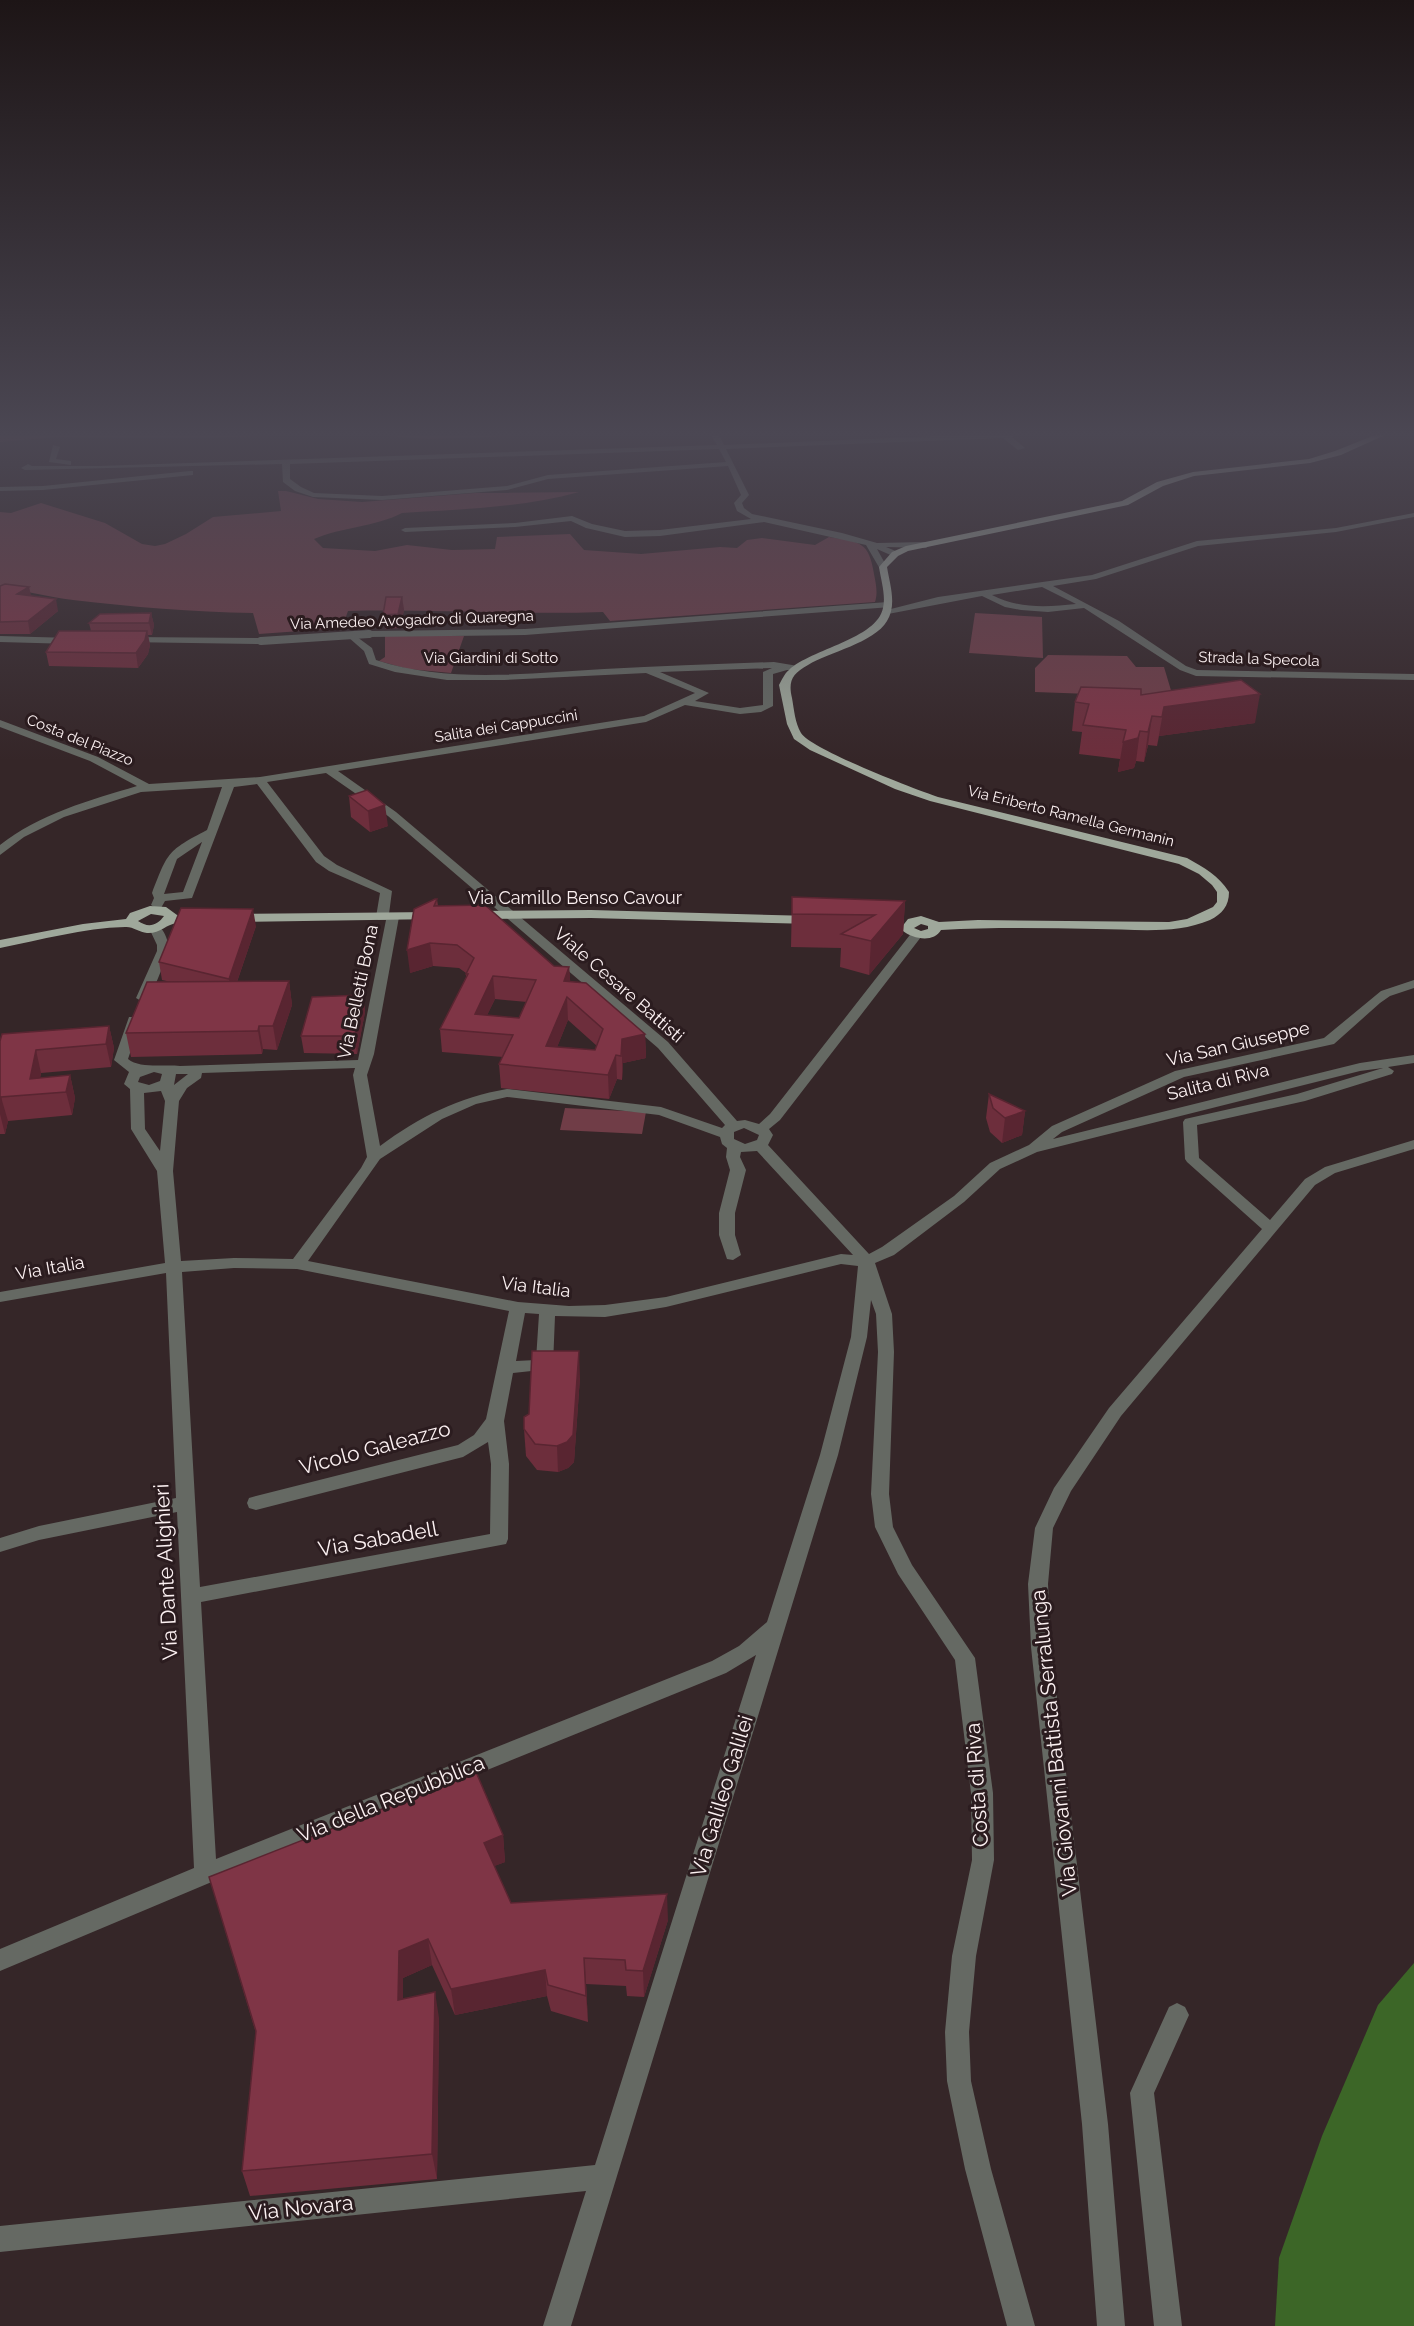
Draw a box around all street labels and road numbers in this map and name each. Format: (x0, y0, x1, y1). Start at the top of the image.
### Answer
street label: Via Amedeo Avogadro di Quaregna (290, 607, 534, 633)
street label: Strada la Specola (1198, 648, 1320, 670)
street label: Via Giardini di Sotto (424, 649, 558, 667)
street label: Salita dei Cappuccini (433, 706, 579, 746)
street label: Costa del Piazzo (24, 710, 136, 770)
street label: Via Eriberto Ramella Germanin (966, 782, 1176, 850)
street label: Via Camillo Benso Cavour (468, 887, 683, 908)
street label: Via Belletti Bona (333, 923, 382, 1061)
street label: Viale Cesare Battisti (550, 923, 688, 1047)
street label: Via San Giuseppe (1164, 1017, 1312, 1070)
street label: Salita di Riva (1165, 1059, 1271, 1104)
street label: Via Italia (14, 1251, 86, 1284)
street label: Via Italia (500, 1272, 572, 1301)
street label: Vicolo Galeazzo (297, 1415, 453, 1480)
street label: Via Dante Alighieri (148, 1483, 183, 1661)
street label: Via Sabadell (316, 1516, 440, 1561)
street label: Via Giovanni Battista Serralunga (1025, 1588, 1082, 1898)
street label: Via Galileo Galilei (685, 1712, 758, 1880)
street label: Costa di Riva (960, 1722, 993, 1848)
street label: Via della Repubblica (294, 1750, 488, 1848)
street label: Via Novara (247, 2190, 354, 2225)

